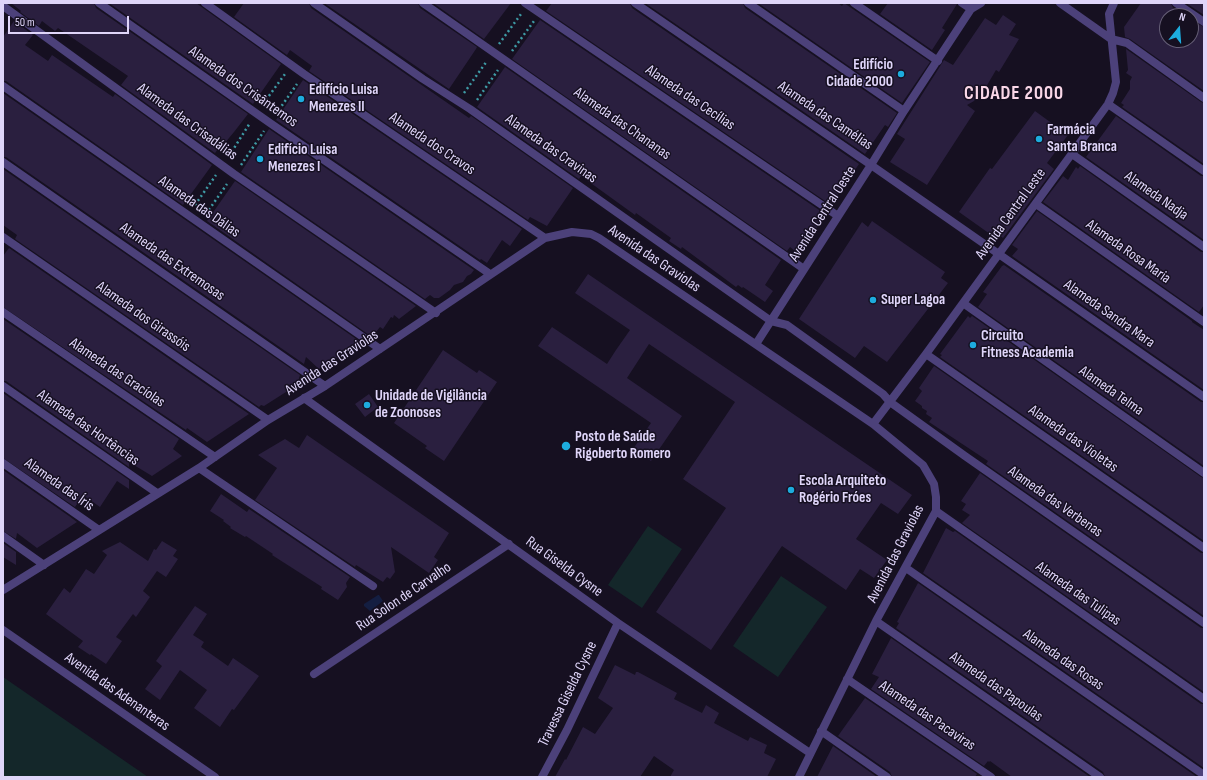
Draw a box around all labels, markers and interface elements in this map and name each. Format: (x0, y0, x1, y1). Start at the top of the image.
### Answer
scale bar (10, 8, 131, 34)
north arrow (1159, 8, 1199, 48)
text: N (1178, 10, 1187, 24)
text: 50 m (15, 15, 35, 30)
street label: Alameda dos Crisântemos (185, 43, 301, 131)
place label: Edifício Cidade 2000 (826, 56, 893, 91)
street label: Alameda das Cecílias (642, 61, 738, 135)
marker: Edifício Cidade 2000 (896, 69, 906, 79)
street label: Alameda das Camélias (774, 78, 876, 154)
street label: Alameda das Crisadálias (133, 80, 241, 164)
place label: Edifício Luisa Menezes II (309, 81, 378, 116)
district label: CIDADE 2000 (964, 83, 1064, 105)
street label: Alameda das Chananas (570, 84, 674, 164)
marker: Edifício Luisa Menezes II (296, 94, 306, 104)
street label: Alameda dos Cravos (386, 109, 478, 179)
street label: Alameda das Cravinas (502, 111, 600, 187)
place label: Farmácia Santa Branca (1047, 121, 1117, 156)
marker: Farmácia Santa Branca (1034, 134, 1044, 144)
place label: Edifício Luisa Menezes I (268, 141, 337, 176)
marker: Edifício Luisa Menezes I (255, 154, 265, 164)
street label: Avenida Central Oeste (785, 163, 861, 265)
street label: Avenida Central Leste (972, 165, 1050, 263)
street label: Alameda Nadja (1121, 168, 1191, 224)
street label: Alameda das Dálias (155, 172, 243, 242)
street label: Alameda Rosa Maria (1082, 216, 1174, 288)
street label: Alameda das Extremosas (116, 219, 228, 305)
street label: Avenida das Graviolas (604, 222, 704, 296)
street label: Alameda Sandra Mara (1060, 276, 1158, 352)
street label: Alameda dos Girassóis (93, 278, 193, 356)
place label: Super Lagoa (881, 291, 945, 309)
marker: Super Lagoa (868, 295, 878, 305)
street label: Avenida das Graviolas (282, 326, 382, 400)
place label: Circuito Fitness Academia (981, 327, 1074, 362)
street label: Alameda das Gracíolas (66, 334, 168, 412)
marker: Circuito Fitness Academia (968, 340, 978, 350)
street label: Alameda Telma (1075, 362, 1147, 420)
street label: Alameda das Hortências (34, 386, 142, 470)
place label: Unidade de Vigilância de Zoonoses (375, 387, 487, 422)
marker: Unidade de Vigilância de Zoonoses (362, 400, 372, 410)
street label: Alameda das Violetas (1025, 401, 1121, 477)
place label: Posto de Saúde Rigoberto Romero (575, 428, 671, 463)
marker: Posto de Saúde Rigoberto Romero (560, 440, 572, 452)
street label: Alameda das Íris (21, 455, 97, 515)
street label: Alameda das Verbenas (1004, 463, 1106, 541)
place label: Escola Arquiteto Rogério Fróes (799, 472, 886, 507)
marker: Escola Arquiteto Rogério Fróes (786, 485, 796, 495)
street label: Avenida das Graviolas (864, 502, 928, 606)
street label: Rua Giselda Cysne (522, 533, 606, 601)
street label: Alameda das Tulipas (1032, 558, 1124, 630)
street label: Rua Solon de Carvalho (353, 559, 455, 635)
street label: Alameda das Rosas (1019, 626, 1107, 694)
street label: Travessa Giselda Cysne (535, 638, 601, 750)
street label: Alameda das Papoulas (946, 648, 1046, 726)
street label: Avenida das Adenanteras (61, 649, 173, 735)
street label: Alameda das Pacaviras (875, 677, 979, 755)

